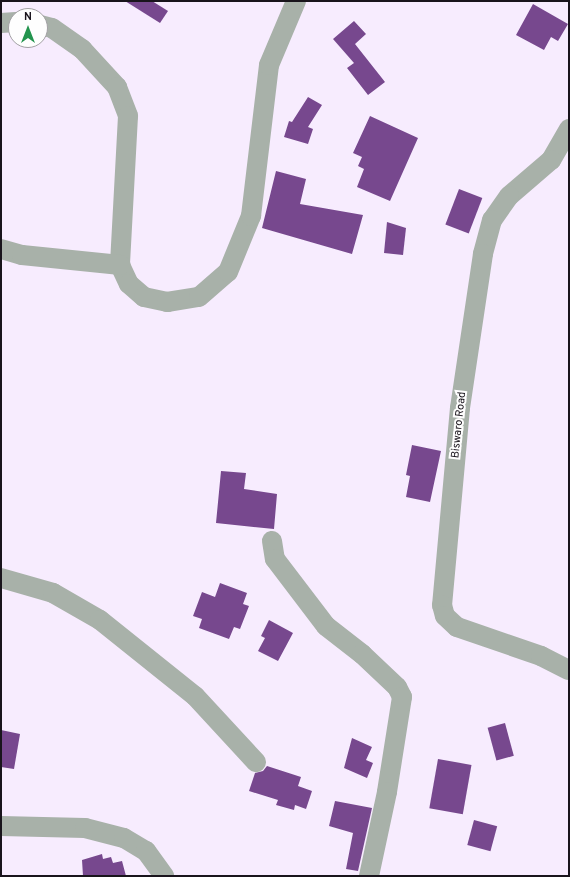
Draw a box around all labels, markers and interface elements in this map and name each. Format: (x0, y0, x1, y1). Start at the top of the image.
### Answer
north arrow (8, 8, 48, 48)
text: N (24, 10, 32, 24)
street label: Biswaro Road (449, 391, 469, 459)

